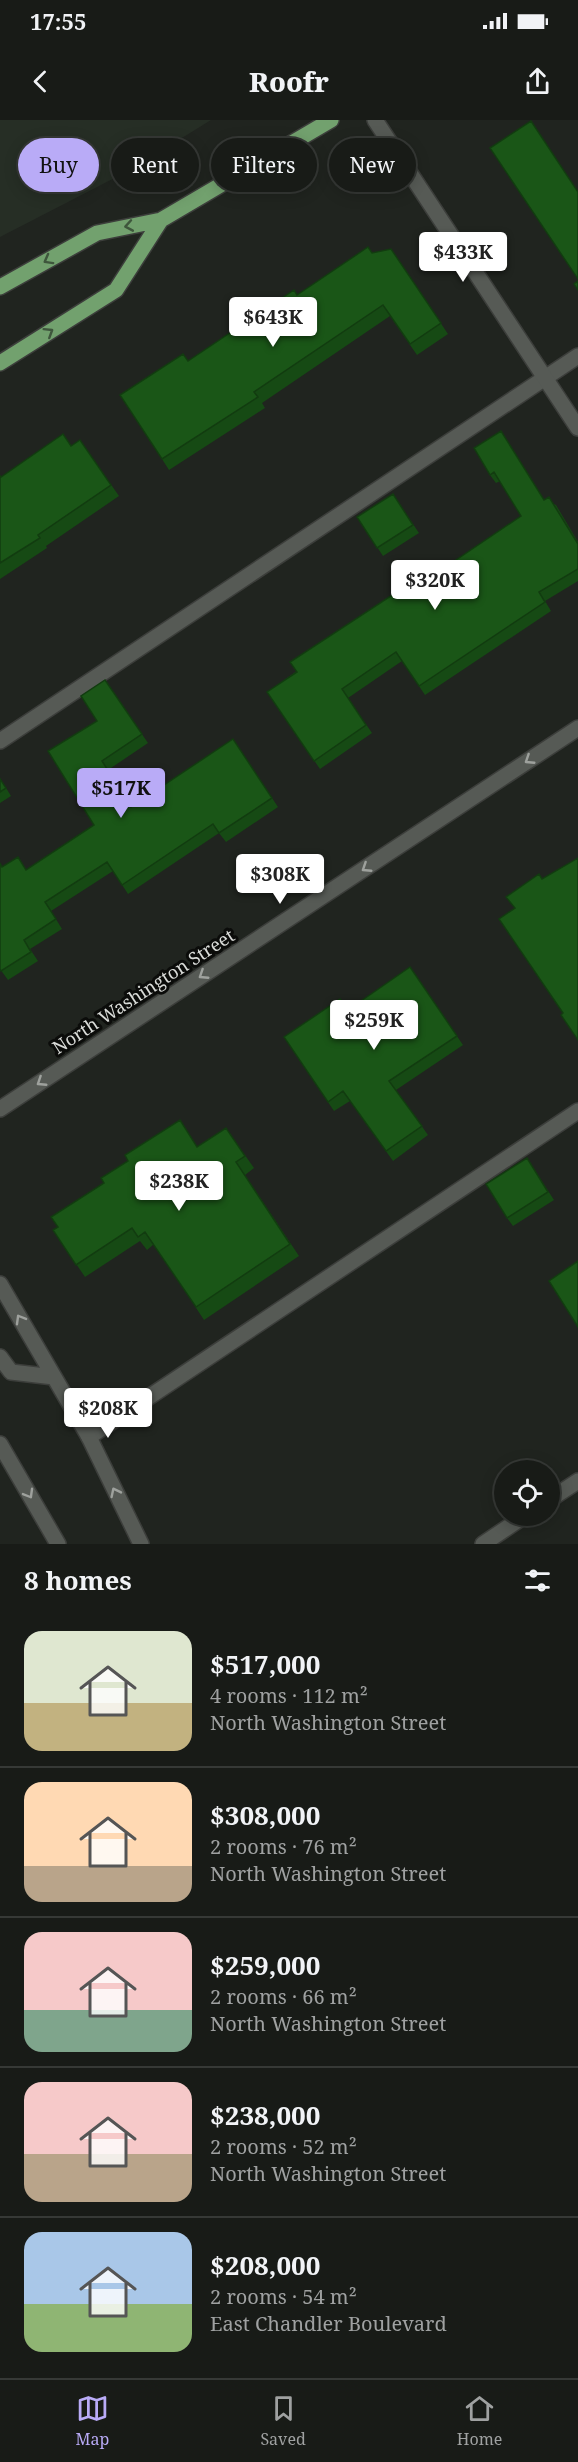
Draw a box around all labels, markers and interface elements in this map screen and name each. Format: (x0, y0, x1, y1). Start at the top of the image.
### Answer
text: 17:55 (30, 6, 86, 36)
text: Roofr (249, 63, 329, 100)
icon: back (24, 65, 57, 98)
icon: share (521, 65, 554, 98)
chip: Buy (18, 138, 99, 192)
chip: Rent (111, 138, 199, 192)
chip: Filters (211, 138, 317, 192)
chip: New (329, 138, 416, 192)
one-way arrow (124, 219, 134, 232)
pin: $433K (421, 232, 505, 283)
text: $433K (433, 238, 493, 265)
one-way arrow (44, 253, 55, 264)
pin: $643K (231, 297, 315, 348)
text: $643K (243, 303, 303, 330)
one-way arrow (43, 328, 54, 339)
pin: $320K (393, 560, 477, 611)
text: $320K (405, 566, 465, 593)
one-way arrow (525, 753, 535, 765)
pin: $517K (79, 768, 163, 819)
text: $517K (91, 774, 151, 801)
pin: $308K (238, 854, 322, 905)
text: $308K (250, 860, 310, 887)
one-way arrow (362, 860, 373, 871)
street label: North Washington Street (47, 923, 239, 1059)
one-way arrow (199, 968, 210, 979)
pin: $259K (332, 1000, 416, 1051)
text: $259K (344, 1006, 404, 1033)
one-way arrow (36, 1075, 47, 1086)
pin: $238K (137, 1161, 221, 1212)
text: $238K (149, 1167, 209, 1194)
one-way arrow (16, 1315, 27, 1325)
pin: $208K (66, 1388, 150, 1439)
text: $208K (78, 1394, 138, 1421)
map controls (494, 1460, 560, 1526)
button: locate (494, 1460, 560, 1526)
one-way arrow (111, 1487, 123, 1498)
one-way arrow (22, 1488, 33, 1498)
text: 8 homes (24, 1562, 132, 1598)
icon: filters (521, 1564, 554, 1597)
text: $517,000 (210, 1646, 320, 1682)
icon: home (72, 1655, 144, 1727)
text: 4 rooms · 112 m² (210, 1682, 368, 1709)
text: North Washington Street (210, 1709, 446, 1736)
text: $308,000 (210, 1797, 320, 1833)
icon: home (72, 1806, 144, 1878)
text: 2 rooms · 76 m² (210, 1833, 357, 1860)
text: North Washington Street (210, 1860, 446, 1887)
text: $259,000 (210, 1947, 320, 1983)
icon: home (72, 1956, 144, 2028)
text: 2 rooms · 66 m² (210, 1983, 357, 2010)
text: North Washington Street (210, 2010, 446, 2037)
text: $238,000 (210, 2097, 320, 2133)
icon: home (72, 2106, 144, 2178)
text: 2 rooms · 52 m² (210, 2133, 357, 2160)
text: North Washington Street (210, 2160, 446, 2187)
text: $208,000 (210, 2247, 320, 2283)
icon: home (72, 2256, 144, 2328)
text: 2 rooms · 54 m² (210, 2283, 357, 2310)
text: East Chandler Boulevard (210, 2310, 447, 2337)
tab: Map (76, 2392, 109, 2450)
tab: Saved (260, 2392, 306, 2450)
tab: Home (457, 2392, 502, 2450)

